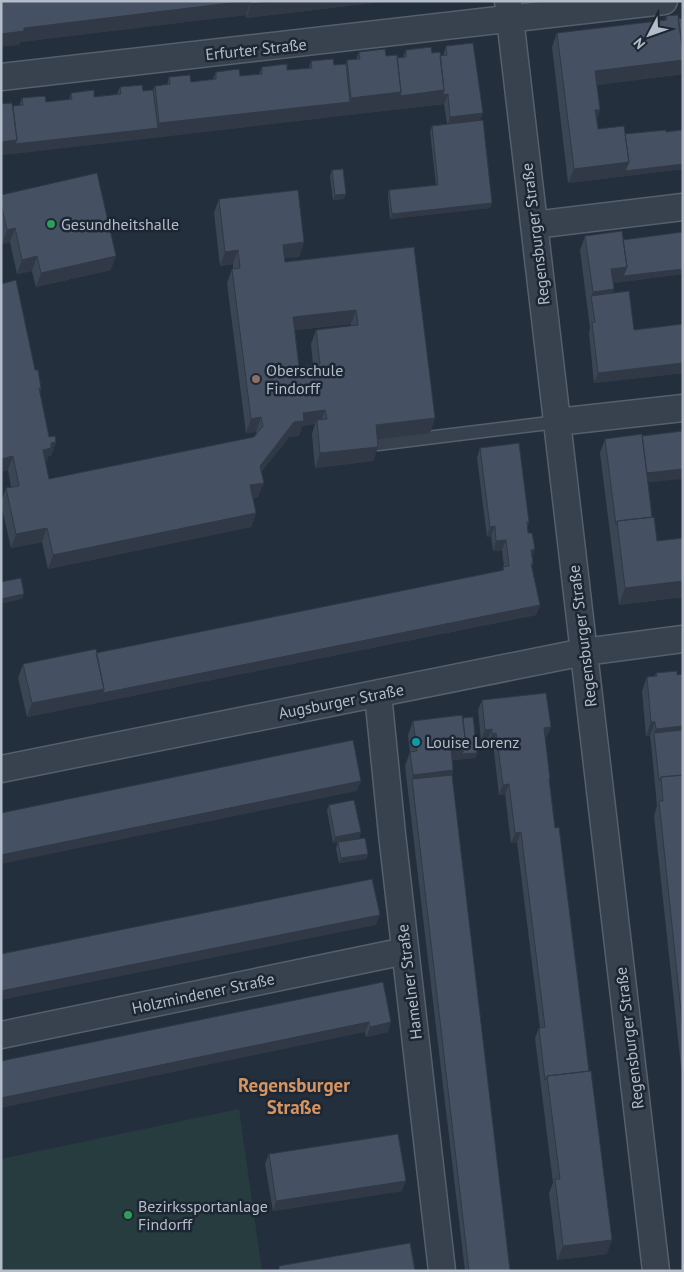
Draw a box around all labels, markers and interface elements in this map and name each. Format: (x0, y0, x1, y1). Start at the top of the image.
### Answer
north arrow (624, 10, 674, 60)
street label: Erfurter Straße (204, 34, 308, 64)
text: N (629, 34, 649, 53)
street label: Regensburger Straße (516, 162, 554, 306)
place label: Gesundheitshalle (61, 214, 179, 234)
marker: Gesundheitshalle (45, 218, 57, 230)
place label: Oberschule Findorff (266, 360, 343, 398)
marker: Oberschule Findorff (250, 373, 262, 385)
street label: Regensburger Straße (563, 564, 601, 708)
street label: Augsburger Straße (277, 679, 405, 723)
place label: Louise Lorenz (426, 732, 519, 752)
marker: Louise Lorenz (410, 736, 422, 748)
street label: Hamelner Straße (392, 923, 426, 1041)
street label: Regensburger Straße (610, 966, 648, 1110)
street label: Holzmindener Straße (130, 968, 276, 1018)
district label: Regensburger Straße (238, 1073, 350, 1119)
place label: Bezirkssportanlage Findorff (138, 1196, 268, 1234)
marker: Bezirkssportanlage Findorff (122, 1209, 134, 1221)

